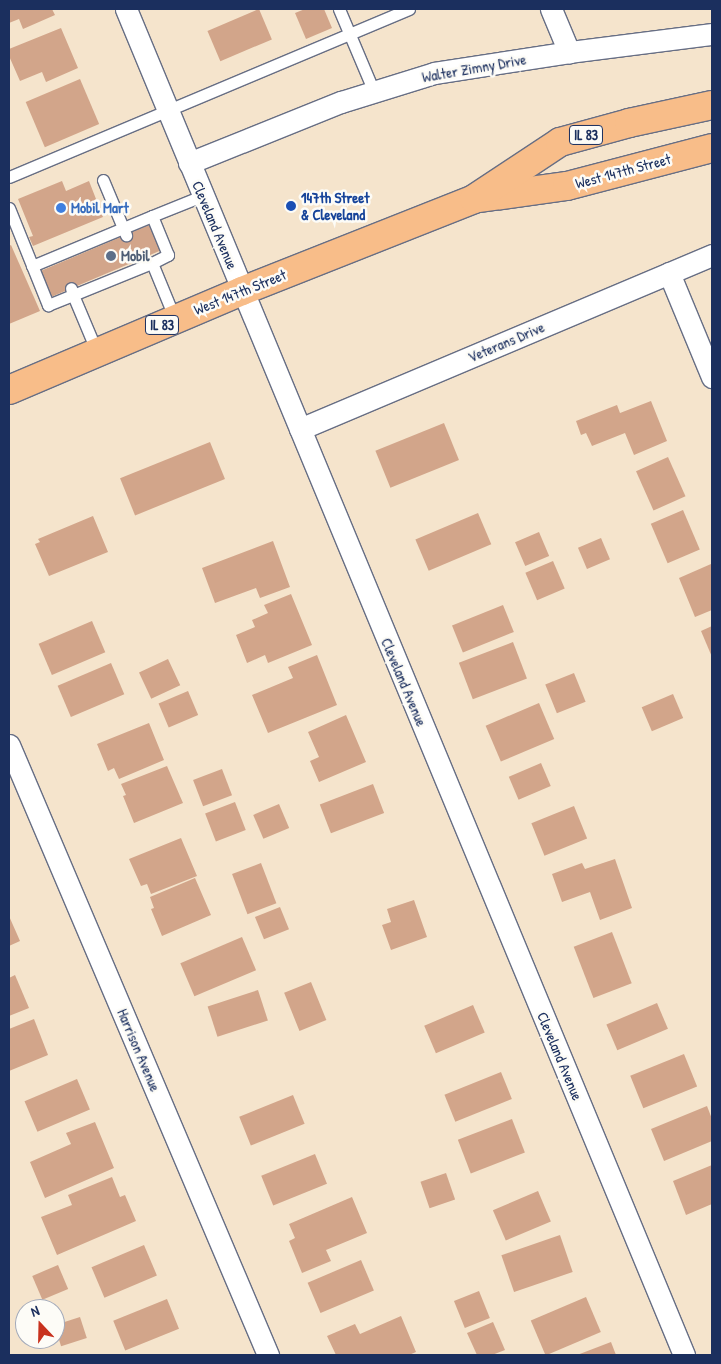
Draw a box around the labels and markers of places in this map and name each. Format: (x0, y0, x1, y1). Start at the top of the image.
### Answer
place label: 147th Street & Cleveland (301, 188, 369, 223)
place label: Mobil Mart (71, 199, 129, 217)
marker: 147th Street & Cleveland (285, 200, 297, 212)
marker: Mobil Mart (55, 202, 67, 214)
place label: Mobil (121, 247, 149, 265)
marker: Mobil (105, 250, 117, 262)

